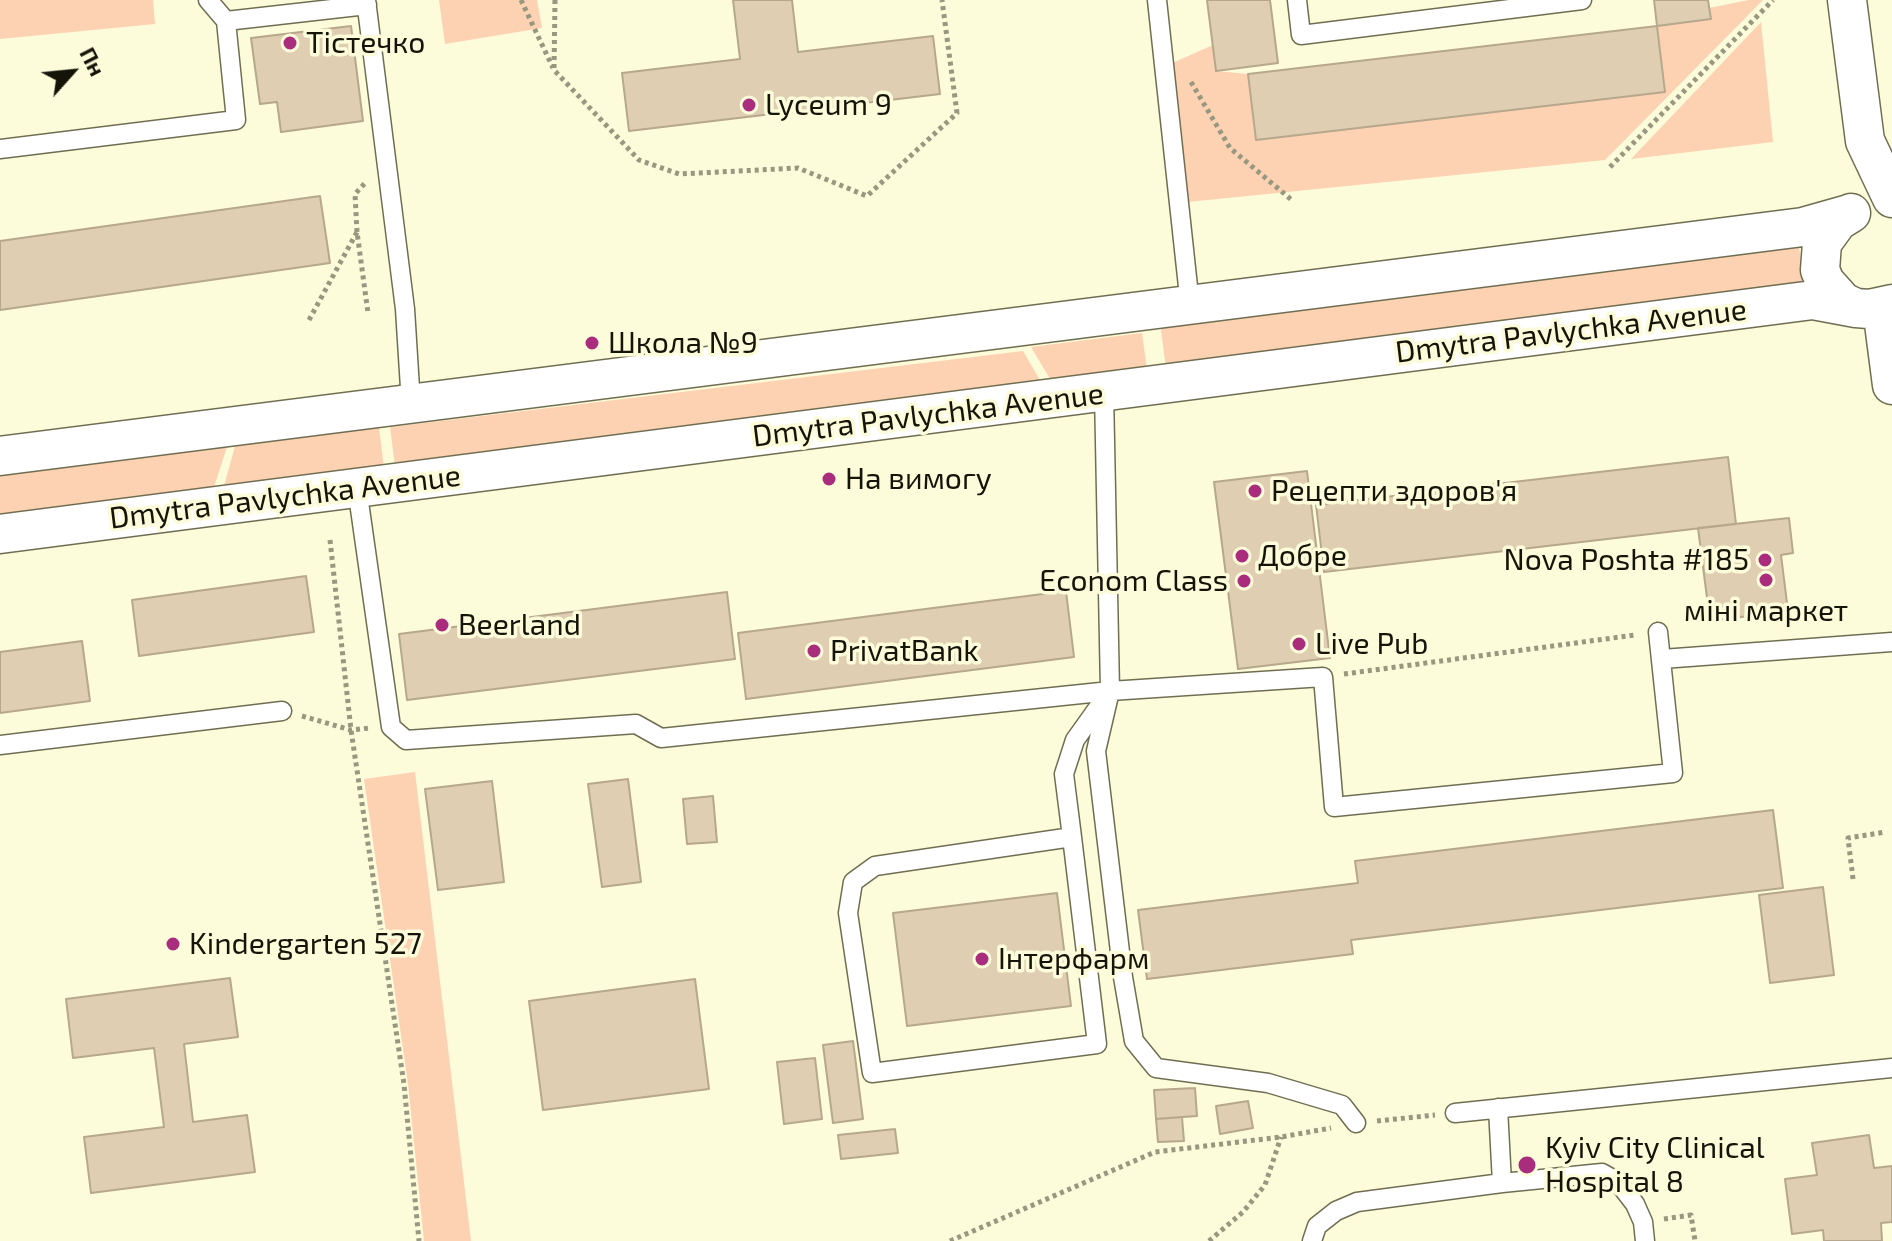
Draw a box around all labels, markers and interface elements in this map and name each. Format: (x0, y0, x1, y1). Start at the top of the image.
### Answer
place label: Тістечко (306, 25, 425, 61)
north arrow (32, 32, 112, 112)
marker: Тістечко (281, 34, 299, 52)
text: Пн (75, 42, 111, 80)
place label: Lyceum 9 (765, 87, 892, 123)
marker: Lyceum 9 (740, 96, 758, 114)
street label: Dmytra Pavlychka Avenue (1393, 292, 1749, 370)
place label: Школа №9 (608, 325, 758, 361)
marker: Школа №9 (583, 334, 601, 352)
street label: Dmytra Pavlychka Avenue (750, 376, 1106, 454)
street label: Dmytra Pavlychka Avenue (107, 458, 463, 536)
place label: На вимогу (845, 461, 992, 497)
marker: На вимогу (820, 470, 838, 488)
place label: Рецепти здоров'я (1271, 473, 1517, 509)
marker: Рецепти здоров'я (1246, 482, 1264, 500)
place label: Добре (1258, 538, 1347, 574)
place label: Nova Poshta #185 (1503, 542, 1749, 578)
marker: Добре (1233, 547, 1251, 565)
marker: Nova Poshta #185 (1756, 551, 1774, 569)
place label: Econom Class (1039, 563, 1228, 599)
marker: міні маркет (1757, 571, 1775, 589)
marker: Econom Class (1235, 572, 1253, 590)
place label: міні маркет (1684, 593, 1848, 629)
place label: Beerland (458, 607, 581, 643)
marker: Beerland (433, 616, 451, 634)
place label: Live Pub (1315, 626, 1428, 662)
place label: PrivatBank (830, 633, 979, 669)
marker: Live Pub (1290, 635, 1308, 653)
marker: PrivatBank (805, 642, 823, 660)
place label: Kindergarten 527 (189, 926, 422, 962)
marker: Kindergarten 527 (164, 935, 182, 953)
place label: Інтерфарм (998, 941, 1150, 977)
marker: Інтерфарм (973, 950, 991, 968)
place label: Kyiv City Clinical Hospital 8 (1545, 1130, 1765, 1200)
marker: Kyiv City Clinical Hospital 8 (1516, 1154, 1538, 1176)

